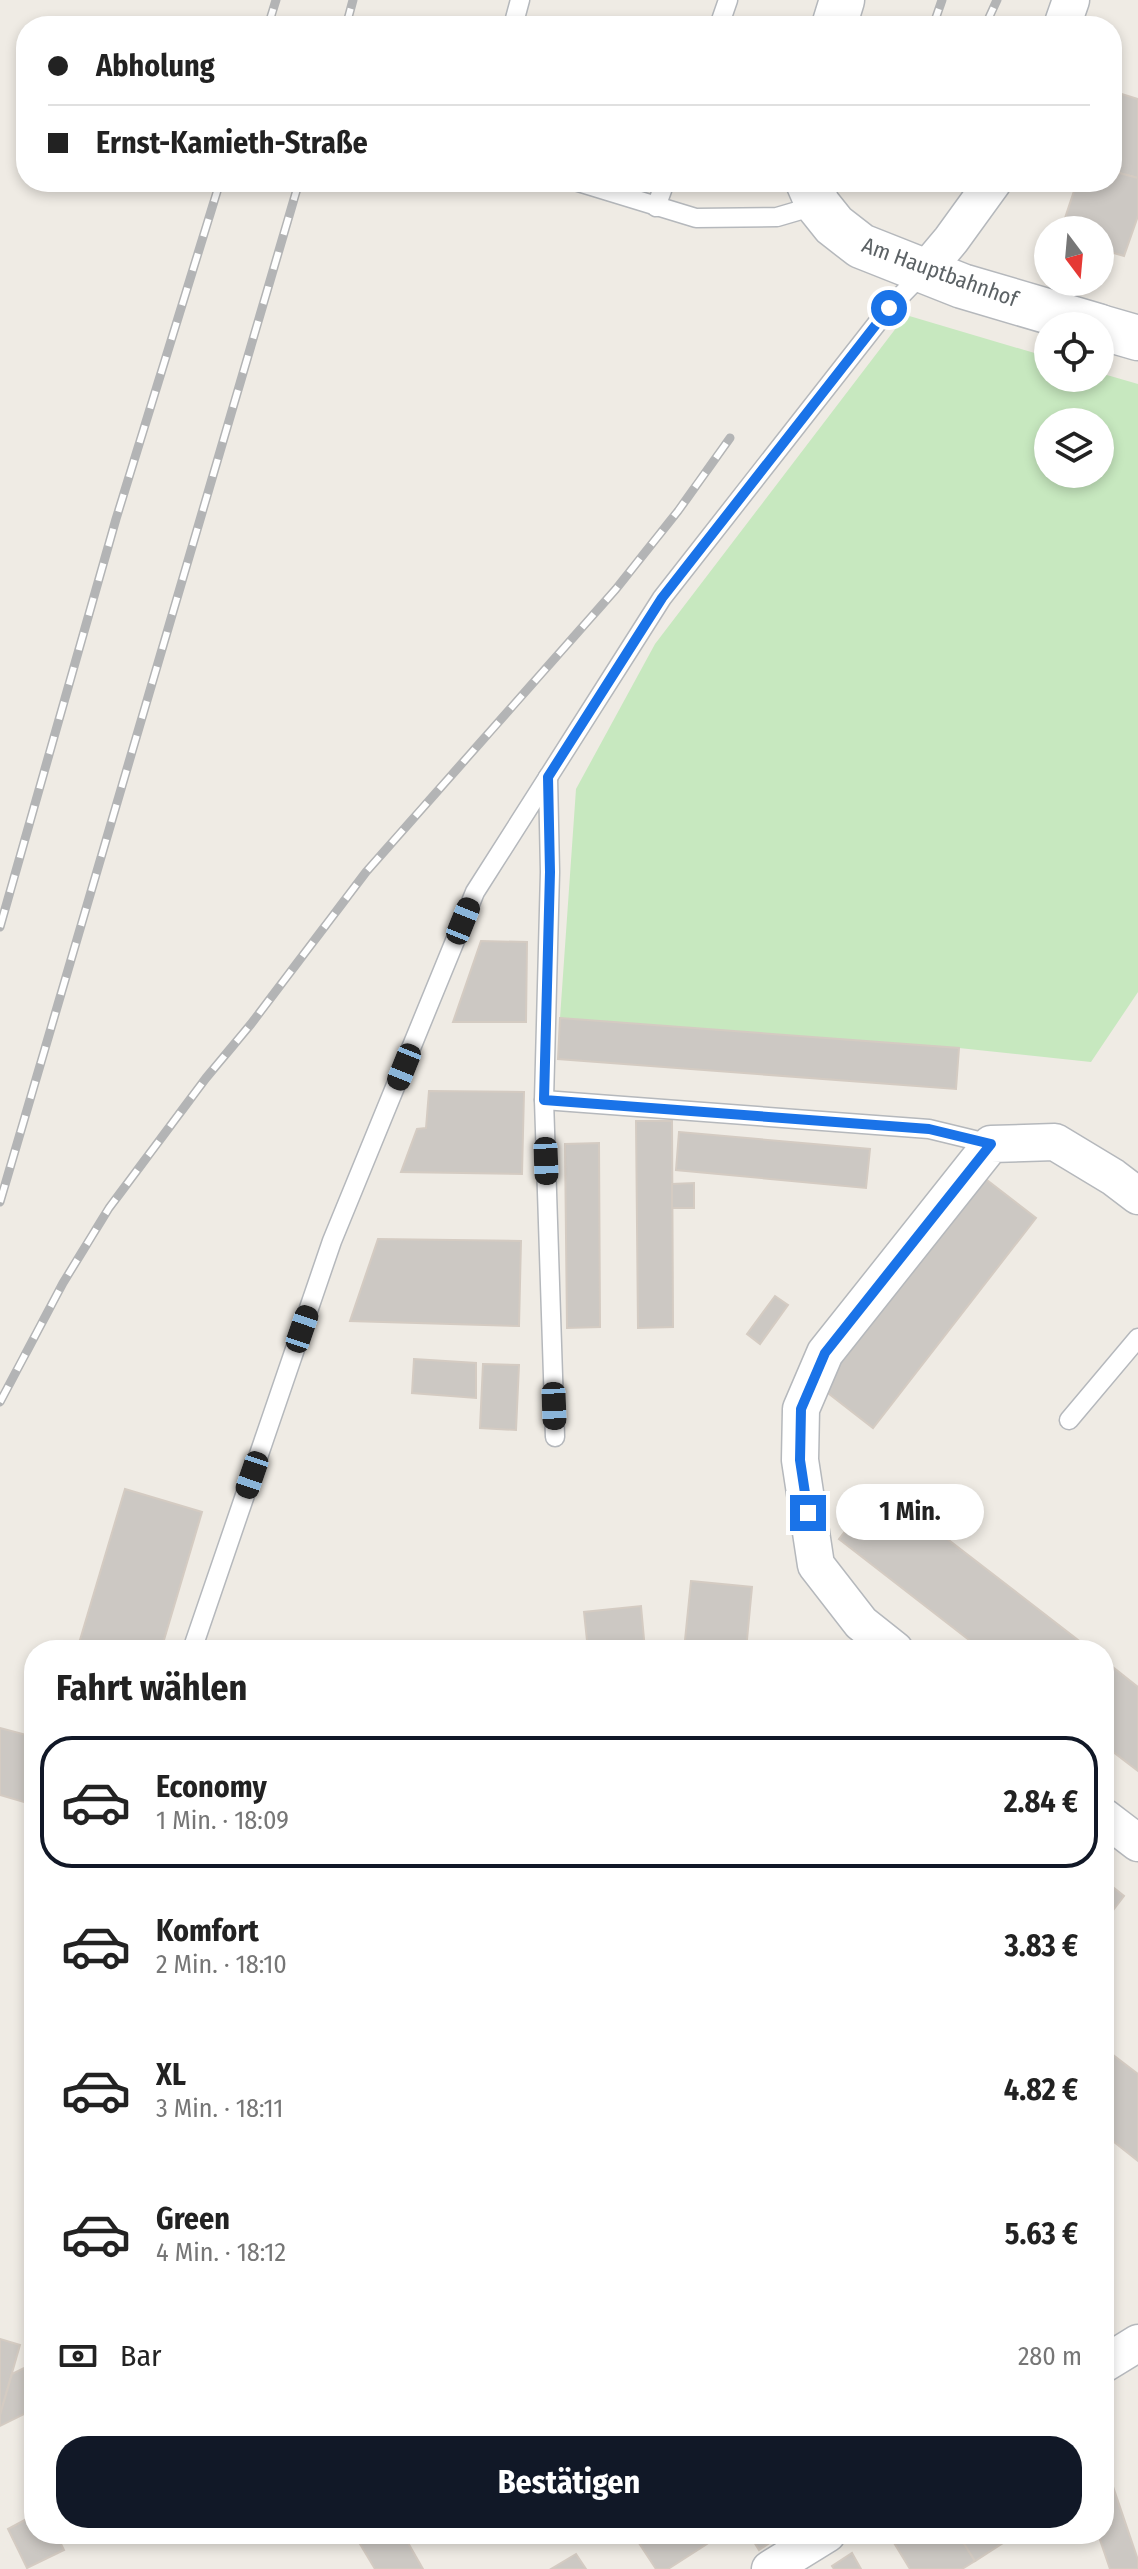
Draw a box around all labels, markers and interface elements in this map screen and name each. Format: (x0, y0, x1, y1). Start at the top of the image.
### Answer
text: Abholung (96, 48, 215, 84)
text: Ernst-Kamieth-Straße (96, 125, 368, 161)
north arrow (1034, 216, 1114, 296)
map controls (1034, 216, 1114, 488)
street label: Am Hauptbahnhof (859, 231, 1023, 313)
route start (871, 290, 907, 326)
button: locate (1034, 312, 1114, 392)
button: layers (1034, 408, 1114, 488)
car (443, 894, 483, 948)
car (384, 1040, 424, 1094)
car (533, 1137, 559, 1185)
car (283, 1302, 321, 1356)
car (541, 1382, 567, 1430)
car (233, 1448, 271, 1502)
callout: 1 Min. (836, 1485, 984, 1541)
route end (790, 1495, 826, 1531)
text: 1 Min. (879, 1496, 941, 1527)
text: Fahrt wählen (56, 1666, 247, 1710)
icon: car (60, 1766, 132, 1838)
text: Economy (156, 1769, 267, 1805)
text: 2.84 € (1004, 1784, 1078, 1820)
text: 1 Min. · 18:09 (156, 1805, 289, 1836)
icon: car (60, 1910, 132, 1982)
text: Komfort (156, 1913, 259, 1949)
text: 3.83 € (1005, 1928, 1078, 1964)
text: 2 Min. · 18:10 (156, 1949, 287, 1980)
icon: car (60, 2054, 132, 2126)
text: XL (156, 2057, 186, 2093)
text: 4.82 € (1004, 2072, 1078, 2108)
text: 3 Min. · 18:11 (156, 2093, 283, 2124)
icon: car (60, 2198, 132, 2270)
text: Green (156, 2201, 230, 2237)
text: 5.63 € (1005, 2216, 1078, 2252)
text: 4 Min. · 18:12 (156, 2237, 286, 2268)
icon: cash (56, 2334, 100, 2378)
text: Bar (120, 2338, 162, 2374)
text: 280 m (1018, 2341, 1082, 2372)
button: Bestätigen (56, 2436, 1082, 2528)

